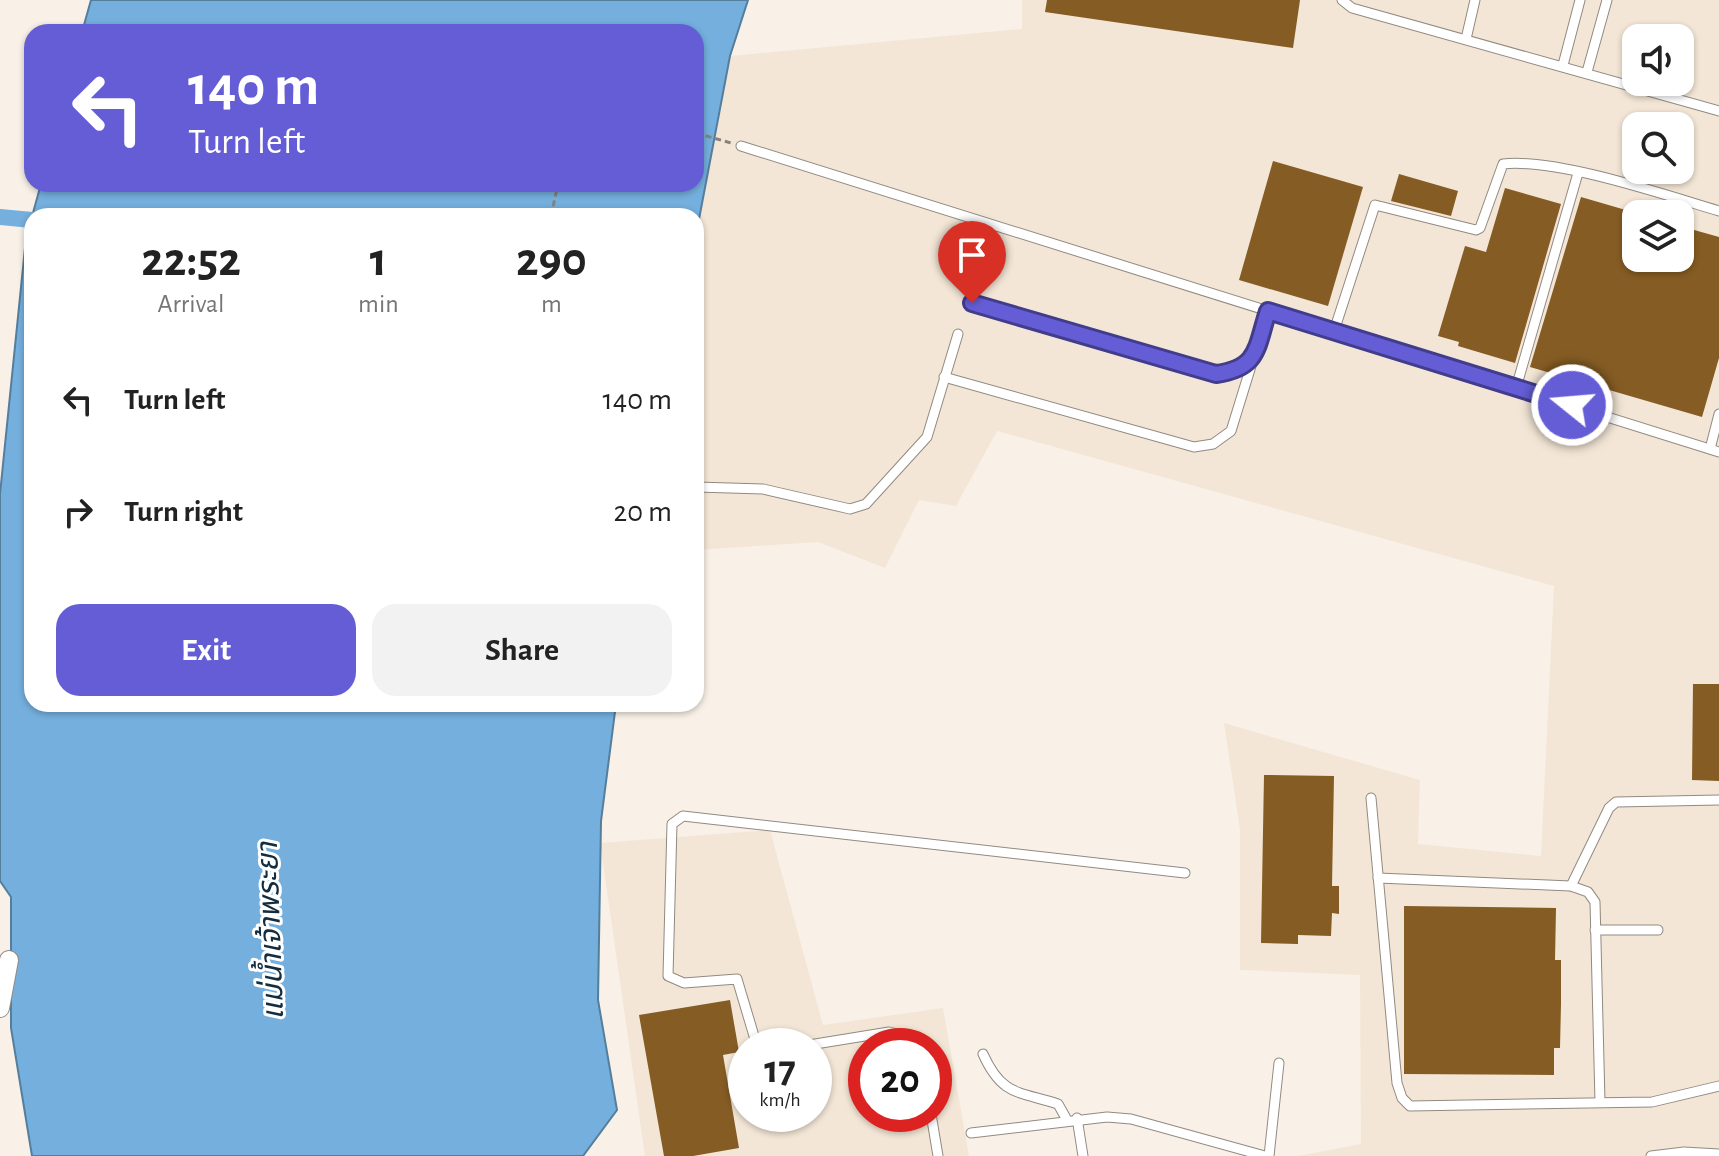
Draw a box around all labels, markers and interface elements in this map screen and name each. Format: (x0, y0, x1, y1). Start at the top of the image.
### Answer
map controls (1622, 24, 1694, 272)
button: sound (1622, 24, 1694, 96)
icon: left (56, 56, 160, 160)
text: 140 m (188, 59, 319, 115)
button: search (1622, 112, 1694, 184)
text: Turn left (188, 124, 305, 160)
button: layers (1622, 200, 1694, 272)
pin (938, 221, 1006, 303)
icon: arrive (950, 233, 994, 277)
text: 22:52 (141, 237, 241, 285)
text: 1 (370, 237, 387, 285)
text: 290 (516, 237, 587, 285)
text: Arrival (158, 291, 224, 317)
text: min (358, 291, 399, 317)
text: m (541, 291, 562, 317)
position arrow (1530, 363, 1614, 447)
icon: left (56, 378, 100, 422)
text: Turn left (124, 385, 225, 415)
text: 140 m (602, 385, 672, 415)
icon: right (56, 490, 100, 534)
text: Turn right (124, 497, 243, 527)
text: 20 m (614, 497, 672, 527)
button: Exit (56, 604, 356, 696)
button: Share (372, 604, 672, 696)
water label: แม่น้ำเจ้าพระยา (246, 840, 289, 1021)
speed limit sign: 20 (848, 1028, 952, 1132)
text: 17 (764, 1050, 796, 1090)
text: km/h (759, 1090, 801, 1110)

